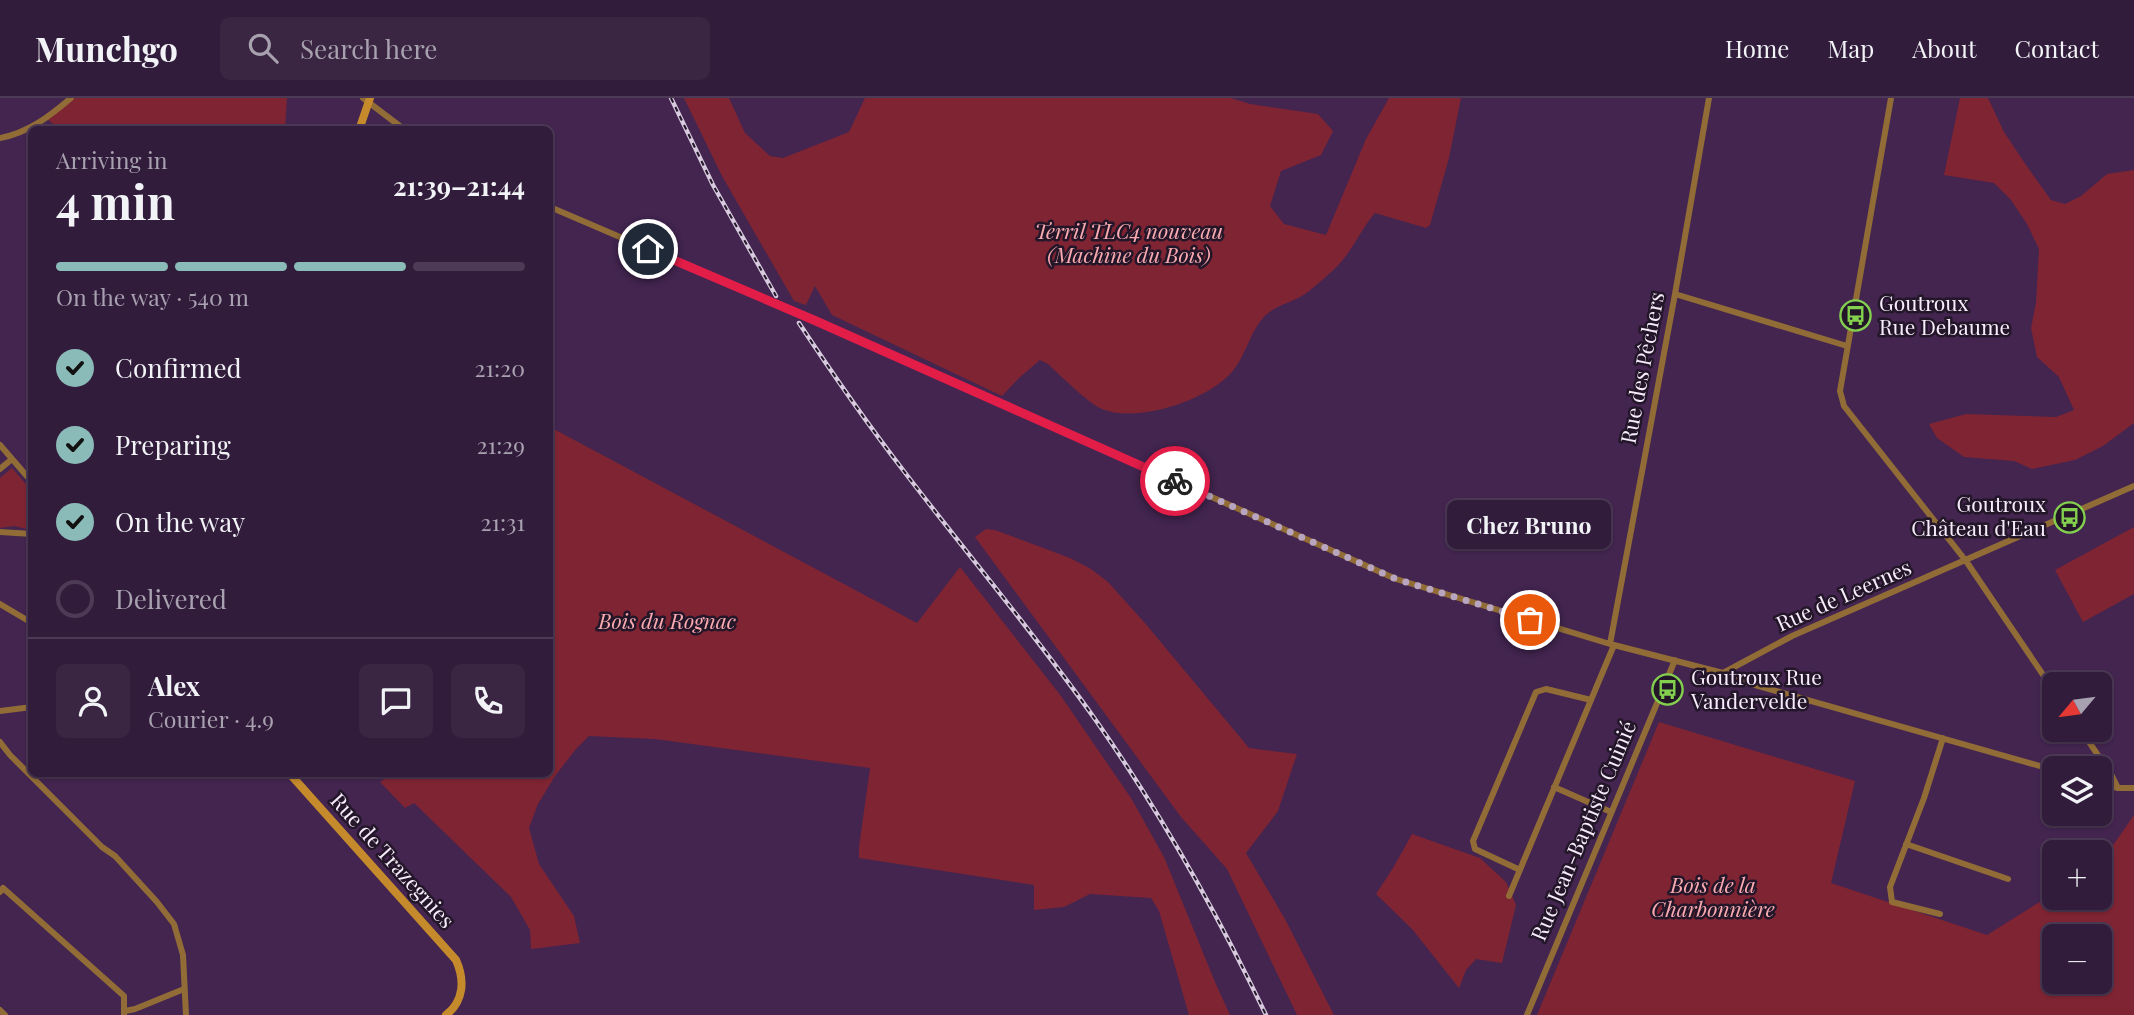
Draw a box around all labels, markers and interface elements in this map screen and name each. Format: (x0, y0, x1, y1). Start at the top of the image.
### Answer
search box (220, 17, 710, 80)
text: Munchgo (35, 26, 178, 70)
icon: search (244, 29, 282, 67)
text: Search here (300, 31, 437, 66)
text: Home (1725, 32, 1789, 64)
text: Map (1827, 32, 1874, 64)
text: About (1912, 32, 1976, 64)
text: Contact (2014, 32, 2099, 64)
text: Arriving in (56, 144, 168, 175)
text: 21:39–21:44 (393, 168, 525, 203)
text: 4 min (56, 170, 175, 232)
park label: Terril TLC4 nouveau (Machine du Bois) (1035, 216, 1223, 268)
pin (618, 219, 678, 279)
icon: home (629, 230, 667, 268)
text: On the way · 540 m (56, 281, 249, 312)
place label: Goutroux Rue Debaume (1879, 288, 2010, 340)
street label: Rue des Pêchers (1613, 290, 1669, 446)
bus stop icon: Goutroux Rue Debaume (1839, 299, 1873, 333)
icon: check (56, 349, 94, 387)
text: Confirmed (115, 350, 242, 385)
text: 21:20 (475, 352, 525, 383)
icon: check (56, 426, 94, 464)
text: Preparing (115, 427, 231, 462)
text: 21:29 (477, 429, 525, 460)
courier (1140, 446, 1210, 516)
icon: bike (1156, 462, 1194, 500)
place label: Goutroux Château d'Eau (1911, 489, 2046, 541)
bus stop icon: Goutroux Château d'Eau (2052, 500, 2086, 534)
callout: Chez Bruno (1448, 501, 1612, 550)
icon: check (56, 503, 94, 541)
text: On the way (115, 504, 245, 539)
text: 21:31 (480, 506, 525, 537)
text: Chez Bruno (1466, 509, 1592, 540)
street label: Rue de Leernes (1771, 552, 1915, 636)
text: Delivered (115, 581, 227, 616)
pin (1500, 590, 1560, 650)
icon: bag (1511, 601, 1549, 639)
park label: Bois du Rognac (597, 606, 736, 634)
place label: Goutroux Rue Vandervelde (1690, 662, 1822, 714)
button: person (56, 664, 130, 738)
button: chat (359, 664, 433, 738)
button: phone (451, 664, 525, 738)
text: Alex (148, 668, 200, 703)
north arrow (2042, 672, 2112, 742)
map controls (2042, 672, 2112, 994)
bus stop icon: Goutroux Rue Vandervelde (1651, 673, 1685, 707)
text: Courier · 4.9 (148, 703, 274, 734)
street label: Rue Jean-Baptiste Cuinié (1523, 716, 1641, 944)
button: layers (2042, 756, 2112, 826)
street label: Rue de Trazegnies (325, 786, 462, 933)
button: + (2042, 840, 2112, 910)
park label: Bois de la Charbonnière (1651, 870, 1775, 922)
button: − (2042, 924, 2112, 994)

